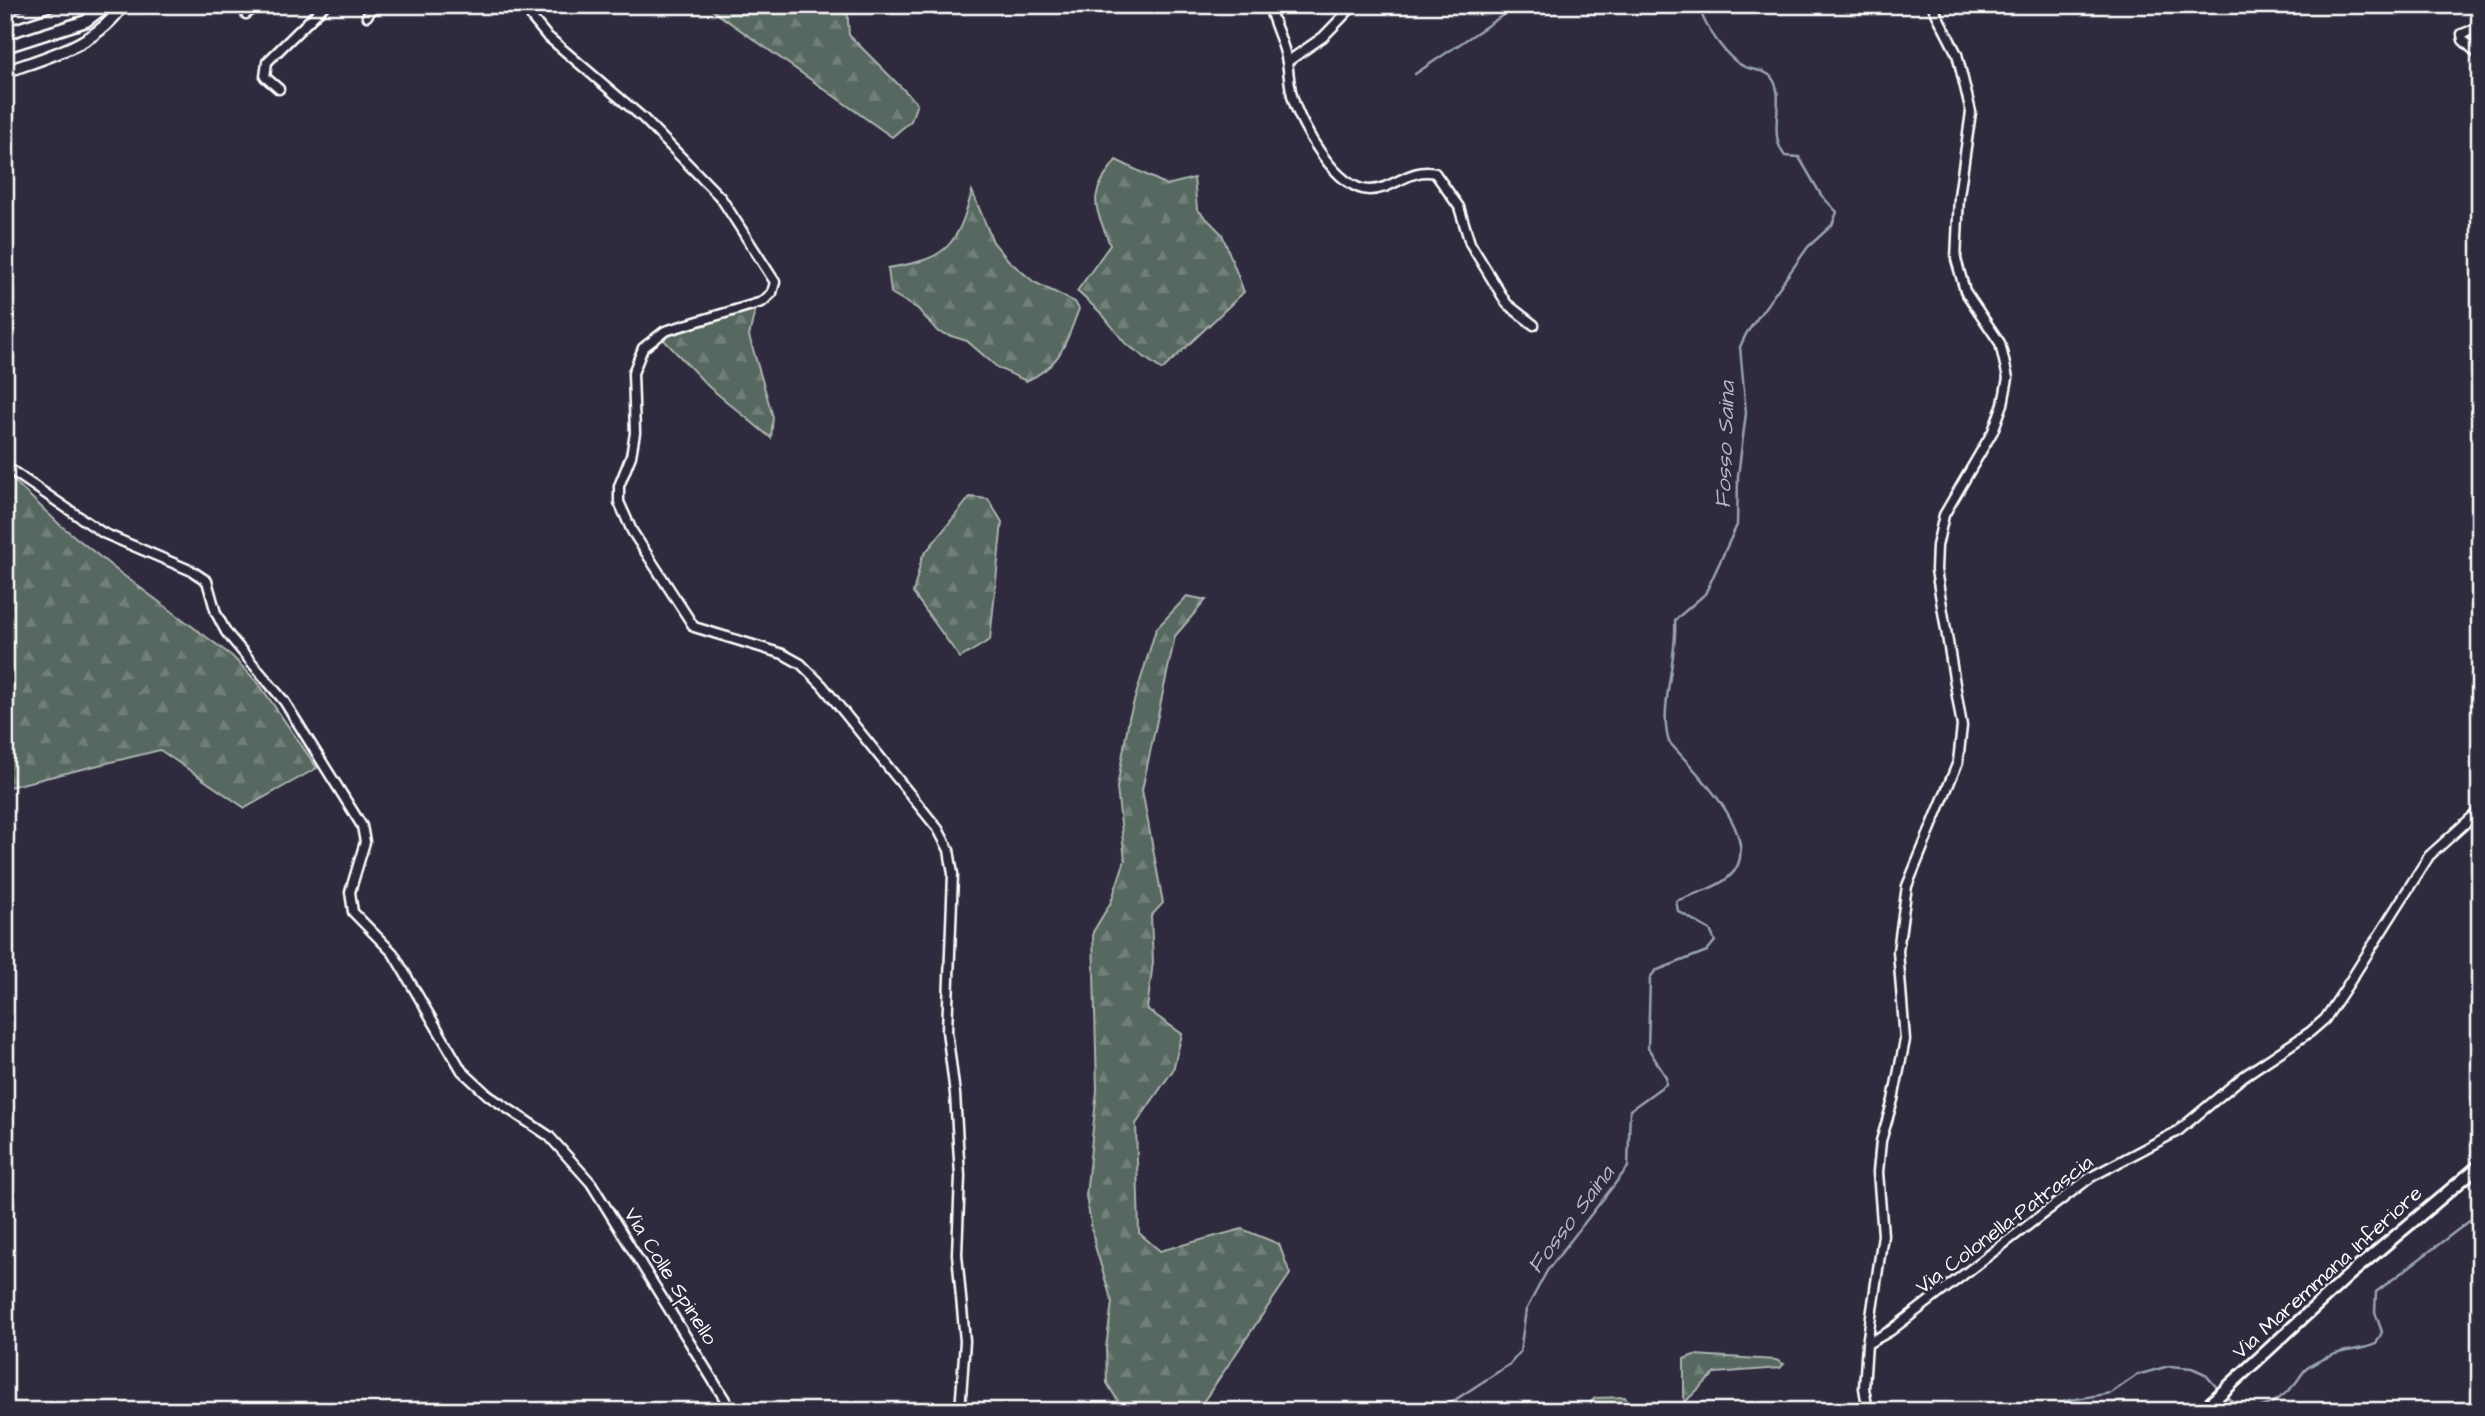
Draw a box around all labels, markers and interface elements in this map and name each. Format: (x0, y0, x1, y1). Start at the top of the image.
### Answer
water label: Fosso Saina (1707, 380, 1743, 509)
street label: Via Colonella-Patrascia (1910, 1148, 2099, 1301)
water label: Fosso Saina (1520, 1158, 1623, 1280)
street label: Via Maremmana Inferiore (2226, 1179, 2429, 1366)
street label: Via Colle Spinello (616, 1202, 725, 1351)

